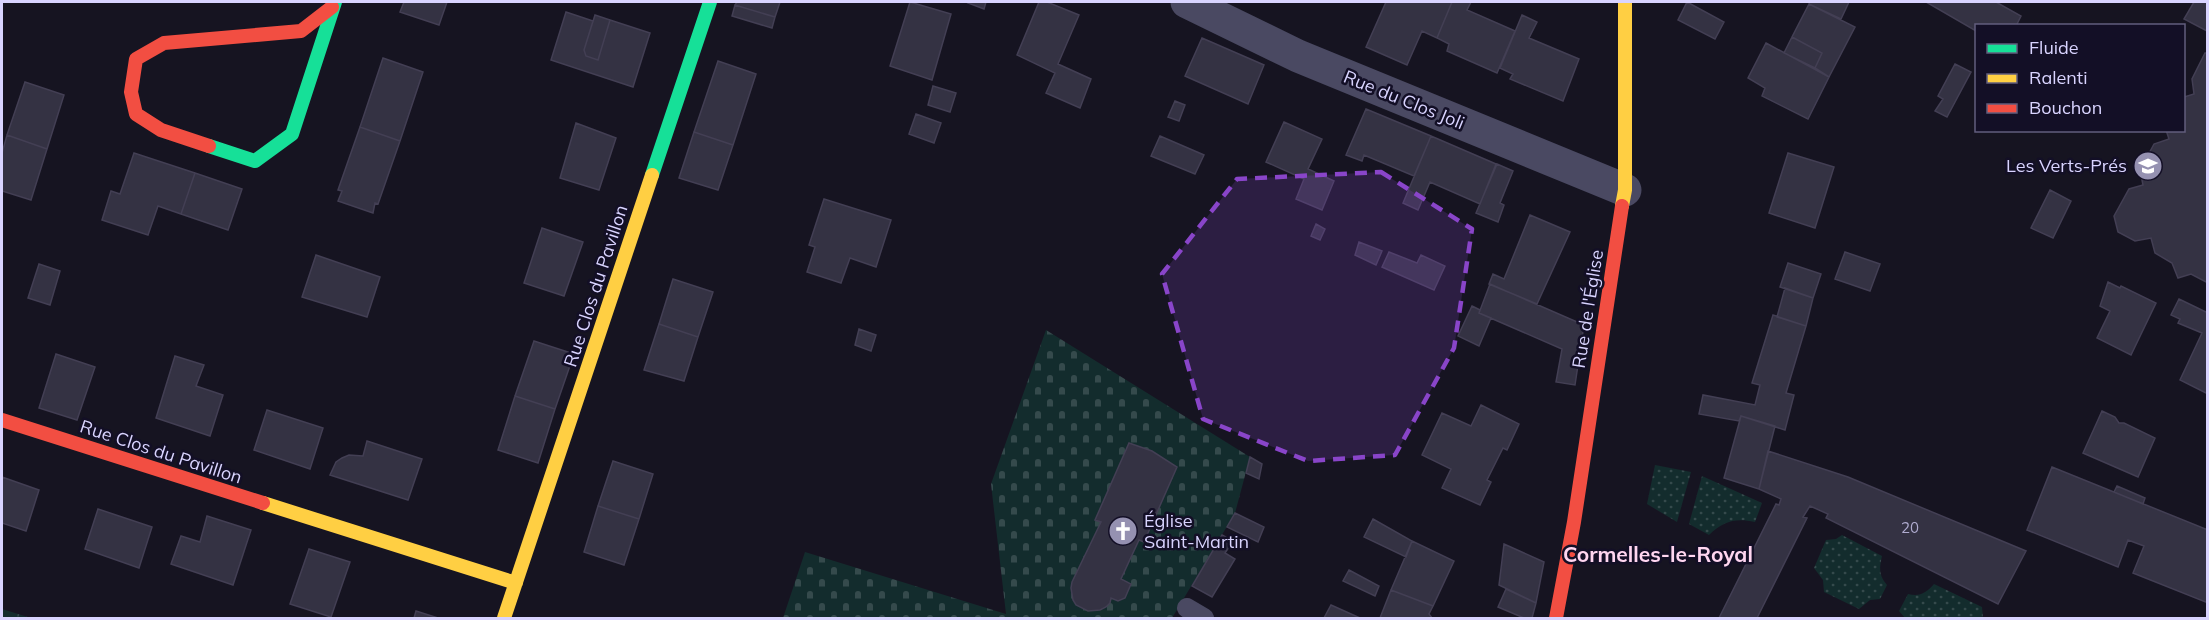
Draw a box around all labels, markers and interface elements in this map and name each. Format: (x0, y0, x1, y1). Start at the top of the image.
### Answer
legend (1975, 24, 2185, 132)
text: Fluide (2029, 36, 2079, 59)
street label: Rue du Clos Joli (1340, 65, 1468, 134)
text: Ralenti (2029, 66, 2087, 89)
text: Bouchon (2029, 96, 2102, 119)
school or university icon: Les Verts-Prés (2132, 150, 2164, 182)
place label: Les Verts-Prés (2006, 154, 2127, 177)
street label: Rue Clos du Pavillon (558, 202, 633, 370)
street label: Rue de l'Église (1567, 248, 1608, 370)
street label: Rue Clos du Pavillon (77, 414, 245, 489)
place label: Église Saint-Martin (1144, 509, 1249, 553)
church icon: Église Saint-Martin (1107, 515, 1139, 547)
house number: 20 (1901, 518, 1919, 537)
district label: Cormelles-le-Royal (1563, 541, 1753, 567)

